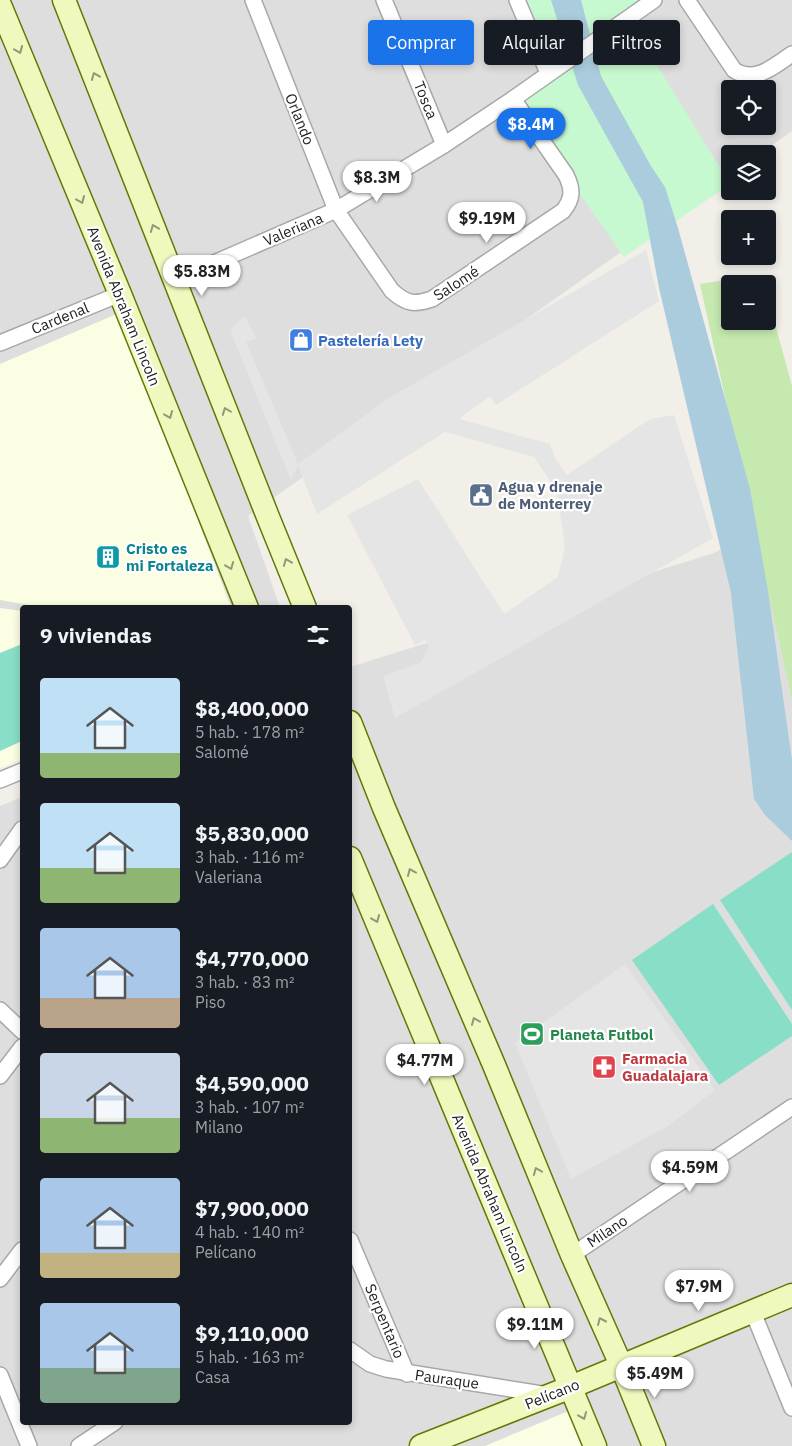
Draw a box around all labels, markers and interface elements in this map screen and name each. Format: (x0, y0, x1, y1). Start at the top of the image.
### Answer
chip: Comprar (368, 20, 474, 65)
chip: Alquilar (484, 20, 583, 65)
chip: Filtros (593, 20, 680, 65)
one-way arrow (12, 45, 23, 54)
one-way arrow (90, 73, 100, 81)
street label: Tosca (410, 78, 442, 122)
map controls (721, 80, 776, 330)
button: locate (721, 80, 776, 135)
street label: Orlando (281, 90, 319, 148)
pin: $8.4M (496, 108, 566, 150)
text: $8.4M (508, 114, 554, 134)
button: layers (721, 145, 776, 200)
pin: $8.3M (342, 160, 412, 203)
text: $8.3M (354, 167, 400, 187)
one-way arrow (75, 195, 85, 204)
pin: $9.19M (446, 202, 528, 244)
street label: Valeriana (260, 208, 326, 250)
text: $9.19M (459, 208, 515, 228)
button: + (721, 210, 776, 265)
street label: Avenida Abraham Lincoln (83, 223, 165, 389)
one-way arrow (150, 224, 160, 232)
pin: $5.83M (161, 254, 243, 297)
text: $5.83M (174, 261, 230, 281)
street label: Salomé (430, 261, 482, 305)
button: − (721, 275, 776, 330)
street label: Cardenal (28, 298, 92, 338)
shop icon: Pastelería Lety (288, 327, 314, 353)
place label: Pastelería Lety (318, 331, 423, 350)
one-way arrow (222, 408, 232, 416)
one-way arrow (163, 410, 173, 419)
place label: Agua y drenaje de Monterrey (498, 477, 603, 513)
public building icon: Agua y drenaje de Monterrey (468, 482, 494, 508)
place label: Cristo es mi Fortaleza (126, 539, 214, 575)
building icon: Cristo es mi Fortaleza (95, 544, 121, 570)
one-way arrow (283, 558, 293, 567)
one-way arrow (224, 561, 234, 570)
text: 9 viviendas (40, 621, 152, 649)
icon: filters (304, 621, 332, 649)
text: $8,400,000 (195, 694, 309, 722)
icon: home (80, 698, 140, 758)
text: 5 hab. · 178 m² (195, 722, 304, 742)
text: Salomé (195, 742, 249, 762)
text: $5,830,000 (195, 819, 309, 847)
icon: home (80, 823, 140, 883)
text: 3 hab. · 116 m² (195, 847, 304, 867)
text: Valeriana (195, 867, 262, 887)
one-way arrow (407, 868, 418, 877)
one-way arrow (369, 914, 380, 923)
text: $4,770,000 (195, 944, 309, 972)
icon: home (80, 948, 140, 1008)
text: 3 hab. · 83 m² (195, 972, 295, 992)
text: Piso (195, 992, 225, 1012)
one-way arrow (471, 1017, 482, 1026)
sports icon: Planeta Futbol (519, 1021, 545, 1047)
place label: Planeta Futbol (550, 1025, 654, 1044)
pin: $4.77M (384, 1044, 466, 1086)
place label: Farmacia Guadalajara (622, 1049, 709, 1085)
text: $4.77M (397, 1050, 453, 1070)
pharmacy icon: Farmacia Guadalajara (591, 1054, 617, 1080)
text: $4,590,000 (195, 1069, 309, 1097)
icon: home (80, 1073, 140, 1133)
text: 3 hab. · 107 m² (195, 1097, 304, 1117)
street label: Avenida Abraham Lincoln (448, 1111, 532, 1275)
text: Milano (195, 1117, 243, 1137)
pin: $4.59M (649, 1150, 731, 1193)
text: $4.59M (662, 1157, 718, 1177)
one-way arrow (533, 1167, 543, 1176)
text: $7,900,000 (195, 1194, 309, 1222)
icon: home (80, 1198, 140, 1258)
street label: Milano (583, 1211, 631, 1251)
text: 4 hab. · 140 m² (195, 1222, 304, 1242)
text: Pelícano (195, 1242, 256, 1262)
pin: $7.9M (664, 1270, 734, 1312)
text: $7.9M (676, 1276, 722, 1296)
street label: Serpentario (361, 1281, 409, 1361)
pin: $9.11M (494, 1308, 576, 1350)
text: $9.11M (507, 1314, 563, 1334)
one-way arrow (597, 1317, 607, 1326)
text: $9,110,000 (195, 1319, 309, 1347)
icon: home (80, 1323, 140, 1383)
text: 5 hab. · 163 m² (195, 1347, 304, 1367)
pin: $5.49M (614, 1356, 696, 1399)
text: $5.49M (627, 1363, 683, 1383)
street label: Pauraque (414, 1365, 480, 1393)
text: Casa (195, 1367, 230, 1387)
street label: Pelícano (522, 1374, 582, 1414)
one-way arrow (578, 1412, 588, 1420)

